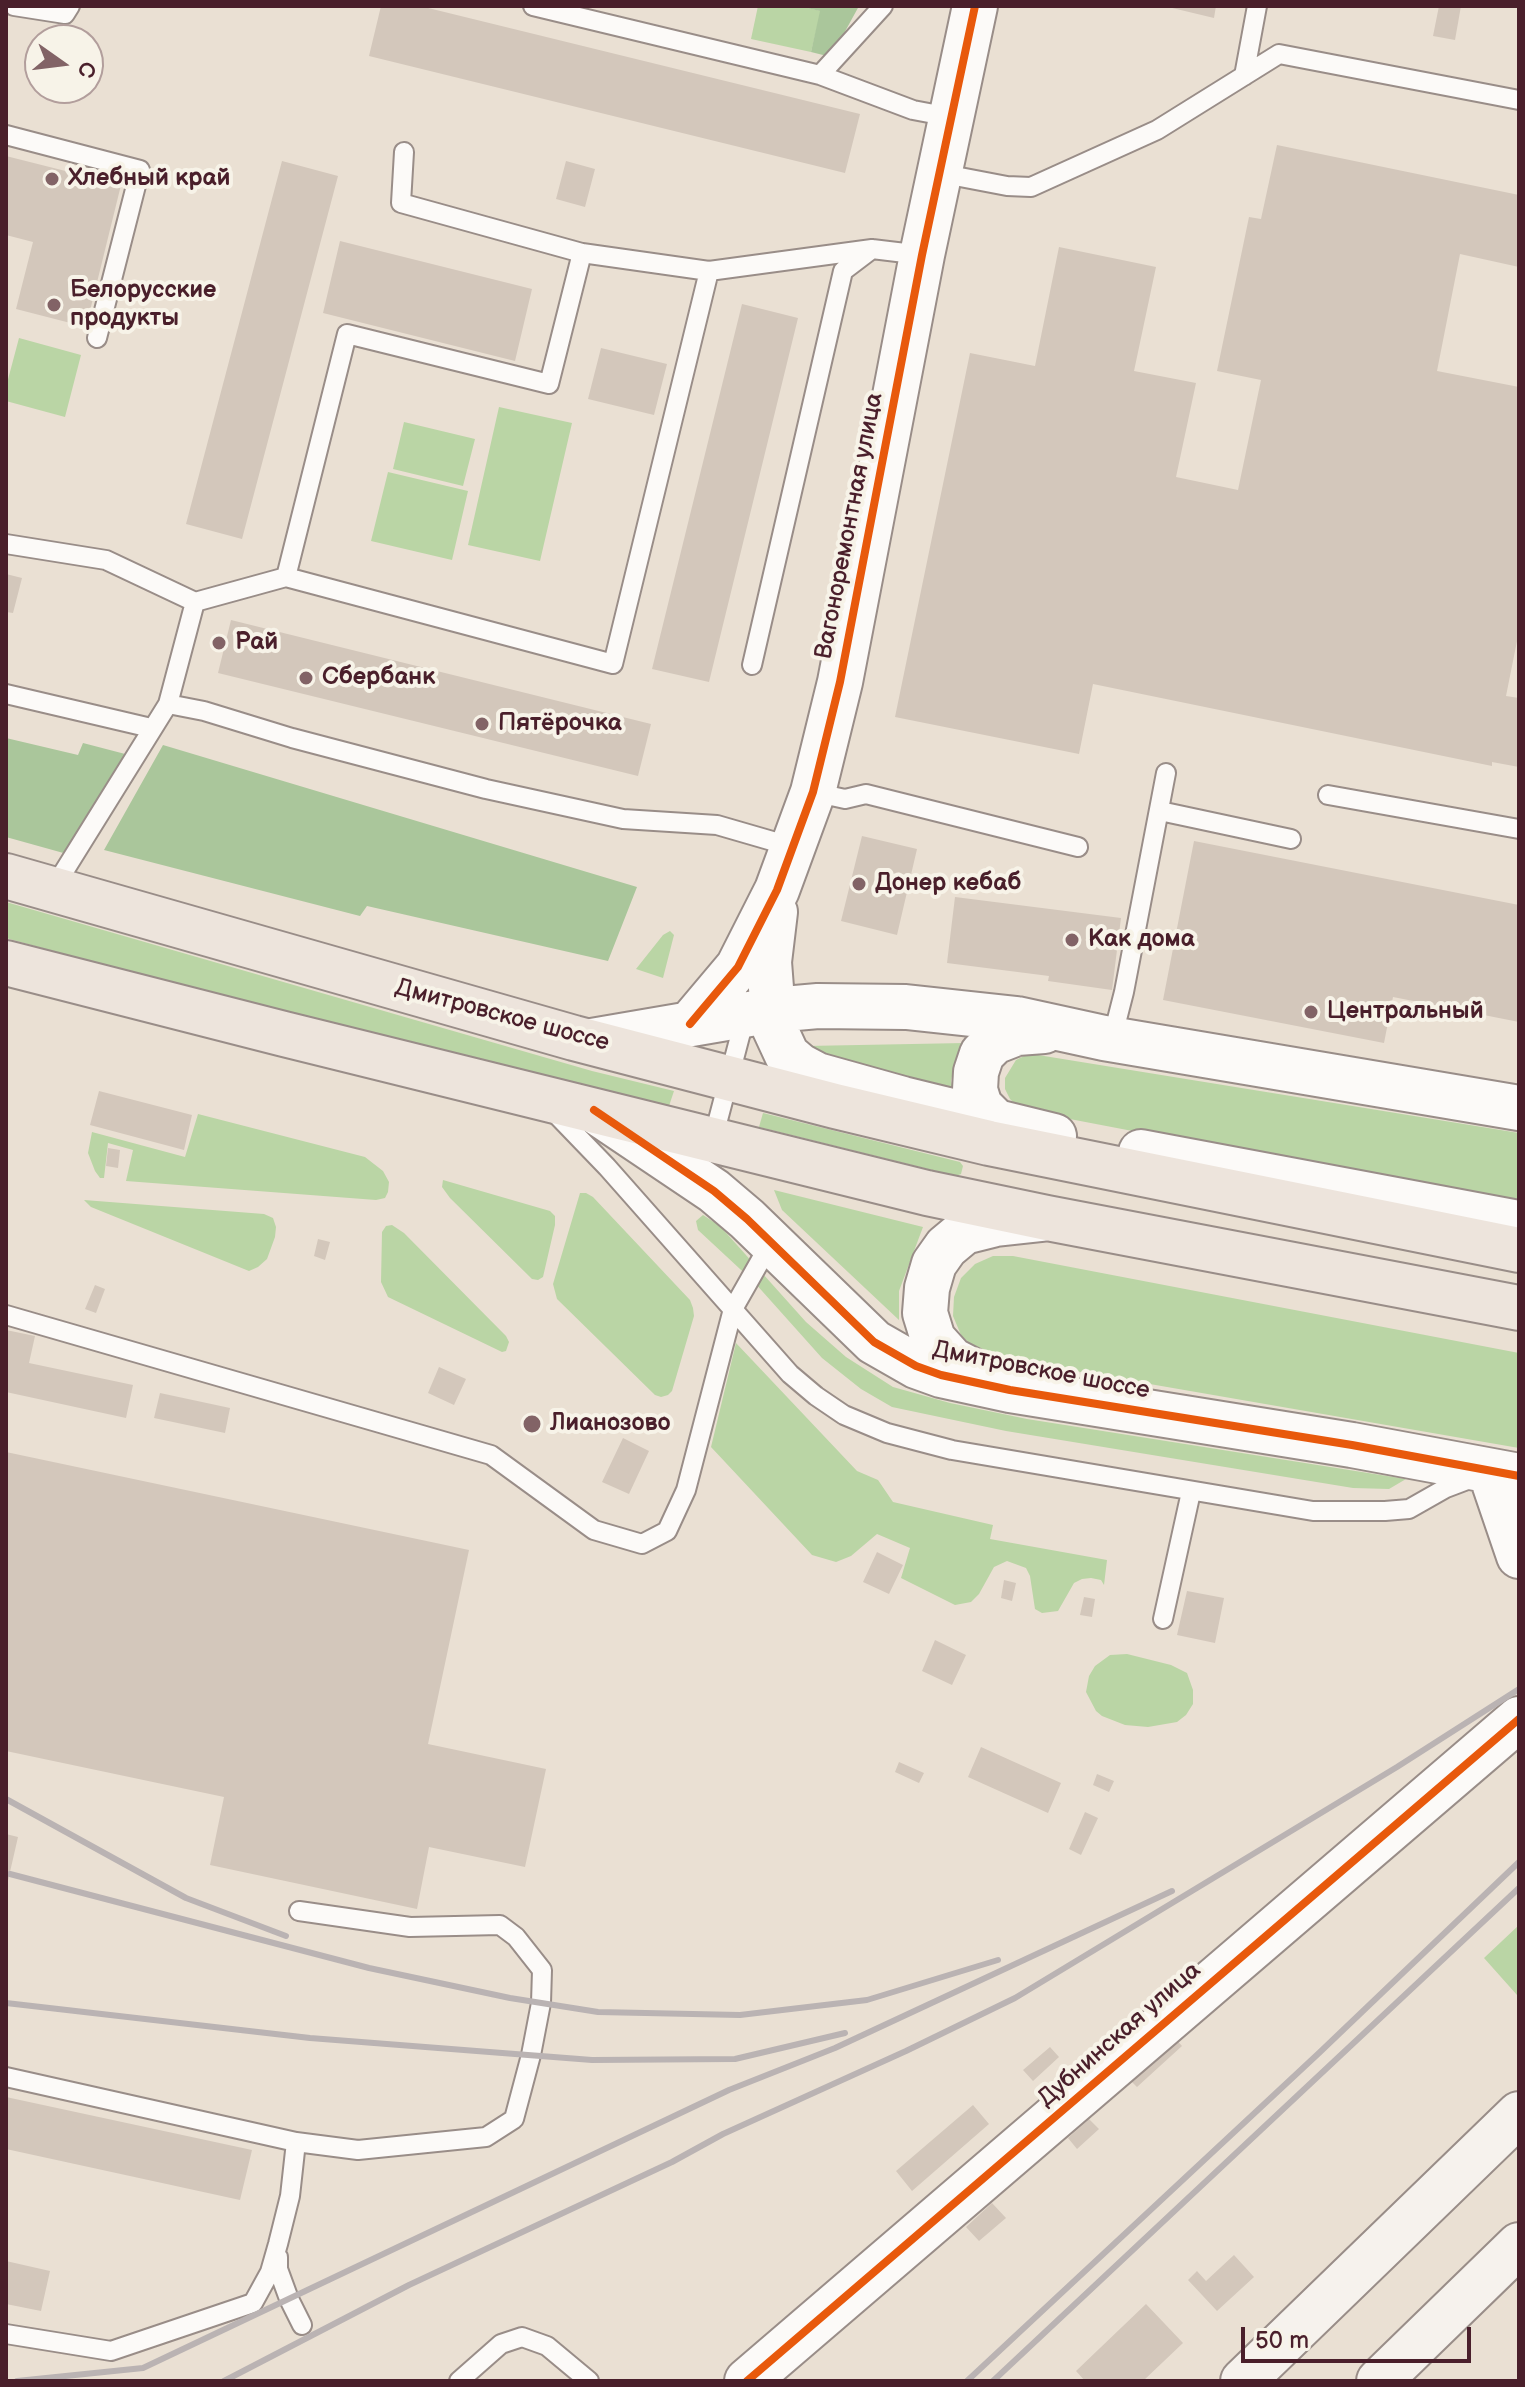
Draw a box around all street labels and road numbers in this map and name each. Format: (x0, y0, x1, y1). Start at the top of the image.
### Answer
street label: Вагоноремонтная улица (810, 390, 890, 662)
street label: Дмитровское шоссе (392, 974, 612, 1058)
street label: Дмитровское шоссе (930, 1336, 1152, 1406)
street label: Дубнинская улица (1033, 1956, 1207, 2114)

